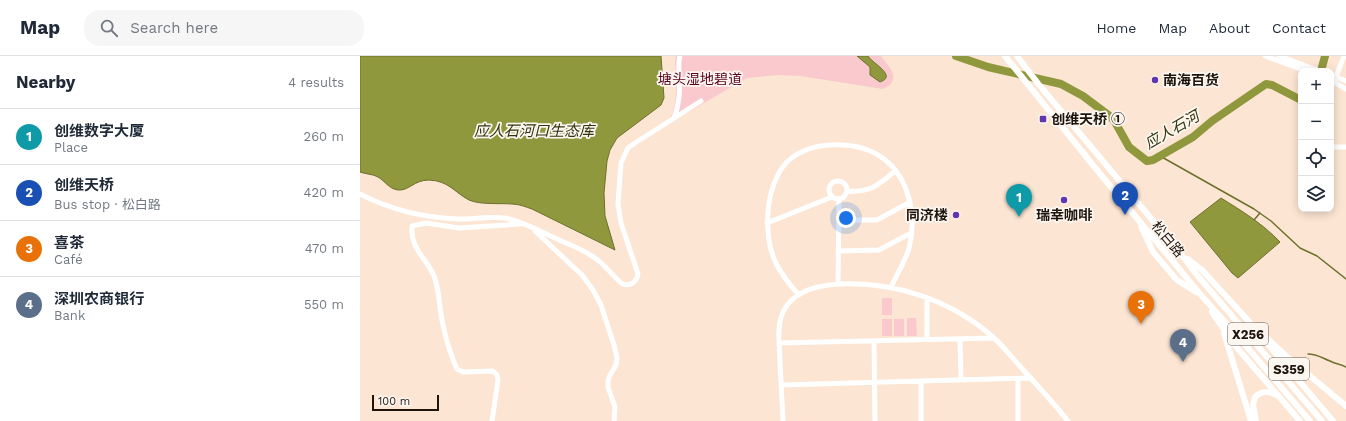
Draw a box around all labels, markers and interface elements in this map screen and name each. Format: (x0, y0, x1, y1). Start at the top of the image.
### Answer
search box (84, 10, 364, 46)
text: Map (20, 16, 60, 39)
icon: search (98, 17, 120, 39)
text: Search here (130, 19, 218, 37)
text: Home (1096, 20, 1136, 36)
text: Map (1158, 20, 1187, 36)
text: About (1209, 20, 1250, 36)
text: Contact (1272, 20, 1326, 36)
map controls (1298, 68, 1334, 212)
button: + (1298, 68, 1334, 104)
park label: 塘头湿地碧道 (658, 71, 742, 87)
text: Nearby (16, 72, 75, 92)
place label: 南海百货 (1163, 72, 1219, 88)
text: 4 results (288, 75, 344, 90)
marker: 南海百货 (1150, 75, 1160, 85)
button: − (1298, 104, 1334, 140)
water label: 应人石河 (1142, 106, 1205, 153)
place label: 创维天桥 ① (1051, 111, 1125, 127)
marker: 创维天桥 ① (1038, 114, 1048, 124)
text: 创维数字大厦 (54, 122, 144, 140)
water label: 应人石河口生态库 (474, 122, 597, 140)
text: 1 (26, 129, 32, 144)
text: 260 m (304, 129, 344, 144)
text: Place (54, 140, 88, 155)
button: locate (1298, 140, 1334, 176)
text: 创维天桥 (54, 176, 114, 194)
button: layers (1298, 176, 1334, 212)
pin: 2 (1112, 182, 1138, 215)
pin: 1 (1006, 184, 1032, 217)
text: 2 (25, 185, 33, 200)
text: 420 m (304, 185, 344, 200)
marker: 瑞幸咖啡 (1059, 195, 1069, 205)
text: Bus stop · 松白路 (54, 197, 161, 212)
place label: 同济楼 (906, 207, 948, 223)
place label: 瑞幸咖啡 (1036, 207, 1093, 223)
your location (836, 208, 856, 228)
marker: 同济楼 (951, 210, 961, 220)
street label: 松白路 (1148, 218, 1188, 260)
text: 喜茶 (54, 234, 84, 252)
text: 3 (25, 241, 33, 256)
text: 470 m (305, 241, 344, 256)
text: Café (54, 252, 83, 267)
text: 深圳农商银行 (54, 290, 144, 308)
pin: 3 (1128, 291, 1154, 324)
text: 4 (25, 297, 33, 312)
text: 550 m (304, 297, 344, 312)
text: Bank (54, 308, 85, 323)
road number: X256 (1228, 323, 1268, 345)
pin: 4 (1170, 329, 1196, 362)
road number: S359 (1269, 358, 1309, 380)
scale bar (372, 393, 439, 412)
text: 100 m (378, 395, 410, 408)

